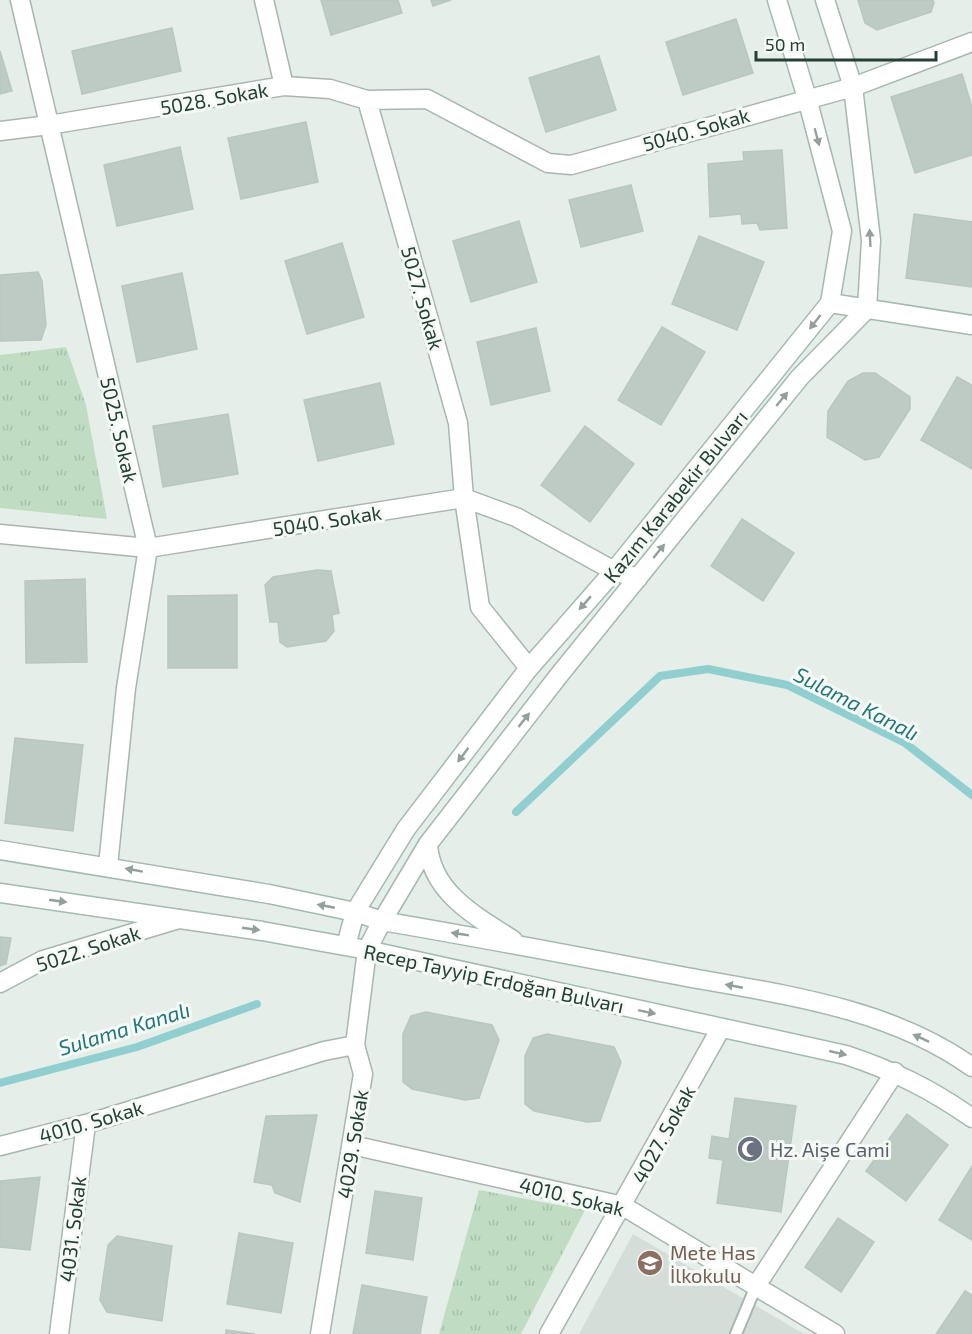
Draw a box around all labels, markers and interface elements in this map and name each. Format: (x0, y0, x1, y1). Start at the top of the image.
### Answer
scale bar (756, 24, 936, 62)
text: 50 m (765, 33, 805, 55)
street label: 5028. Sokak (158, 77, 270, 119)
street label: 5040. Sokak (640, 102, 752, 156)
one-way arrow (813, 128, 822, 146)
one-way arrow (866, 228, 875, 247)
street label: 5027. Sokak (397, 244, 449, 352)
one-way arrow (808, 314, 821, 330)
street label: 5025. Sokak (96, 375, 144, 485)
one-way arrow (775, 392, 788, 407)
street label: Kazım Karabekir Bulvarı (598, 405, 752, 587)
street label: 5040. Sokak (271, 500, 383, 540)
one-way arrow (653, 543, 666, 559)
one-way arrow (579, 595, 592, 610)
water label: Sulama Kanalı (790, 661, 924, 745)
one-way arrow (518, 712, 530, 727)
one-way arrow (457, 747, 469, 762)
one-way arrow (125, 866, 144, 875)
one-way arrow (48, 897, 67, 906)
one-way arrow (316, 901, 335, 910)
street label: 5022. Sokak (33, 920, 143, 976)
one-way arrow (241, 925, 260, 934)
one-way arrow (450, 930, 469, 939)
street label: Recep Tayyip Erdoğan Bulvarı (362, 939, 626, 1017)
one-way arrow (725, 981, 744, 990)
water label: Sulama Kanalı (55, 996, 193, 1060)
one-way arrow (638, 1008, 657, 1017)
one-way arrow (913, 1034, 930, 1043)
one-way arrow (829, 1049, 847, 1059)
street label: 4027. Sokak (626, 1081, 700, 1187)
street label: 4029. Sokak (332, 1088, 372, 1200)
street label: 4010. Sokak (36, 1095, 146, 1147)
mosque icon: Hz. Aişe Cami (735, 1134, 765, 1164)
place label: Hz. Aişe Cami (770, 1137, 890, 1162)
street label: 4010. Sokak (517, 1171, 627, 1221)
street label: 4031. Sokak (54, 1175, 90, 1283)
place label: Mete Has İlkokulu (670, 1240, 756, 1287)
school or university icon: Mete Has İlkokulu (635, 1248, 665, 1278)

